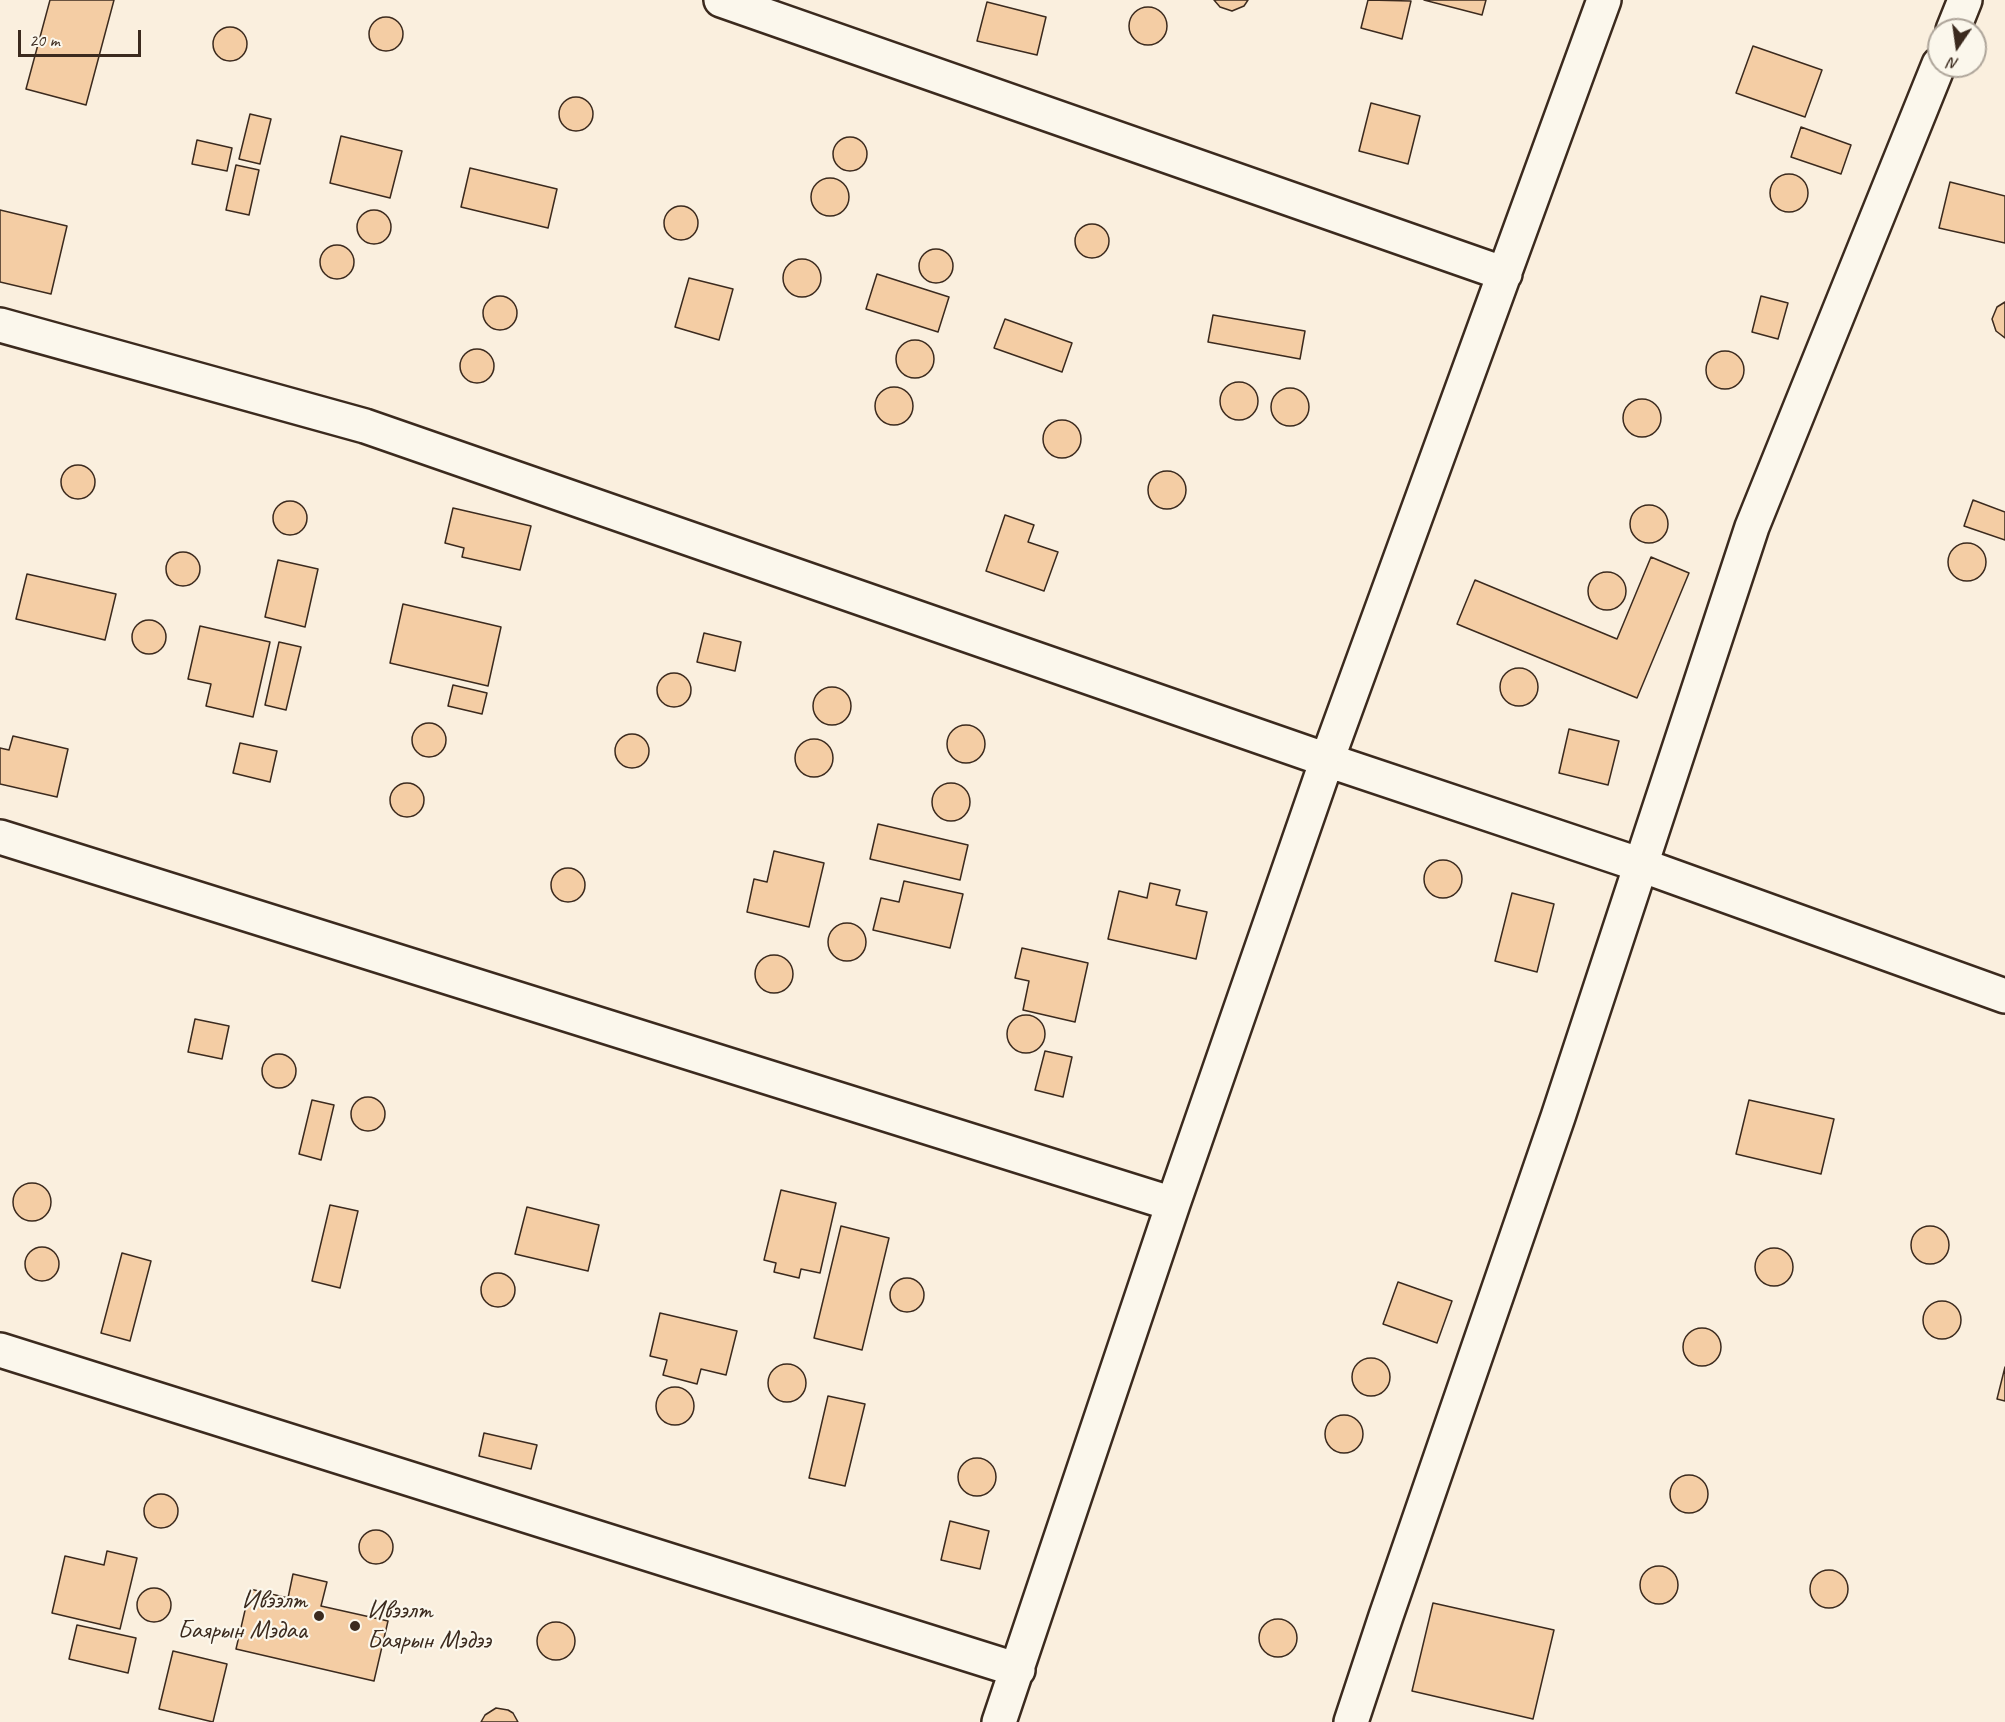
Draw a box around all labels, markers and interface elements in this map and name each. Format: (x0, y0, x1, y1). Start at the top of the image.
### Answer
scale bar (21, 18, 144, 56)
north arrow (1927, 18, 1987, 78)
text: 20 m (29, 29, 60, 51)
text: N (1946, 53, 1960, 74)
place label: Ивээлт Баярын Мэдаа (177, 1585, 307, 1646)
place label: Ивээлт Баярын Мэдээ (367, 1595, 491, 1656)
marker: Ивээлт Баярын Мэдаа (312, 1609, 326, 1623)
marker: Ивээлт Баярын Мэдээ (348, 1619, 362, 1633)

